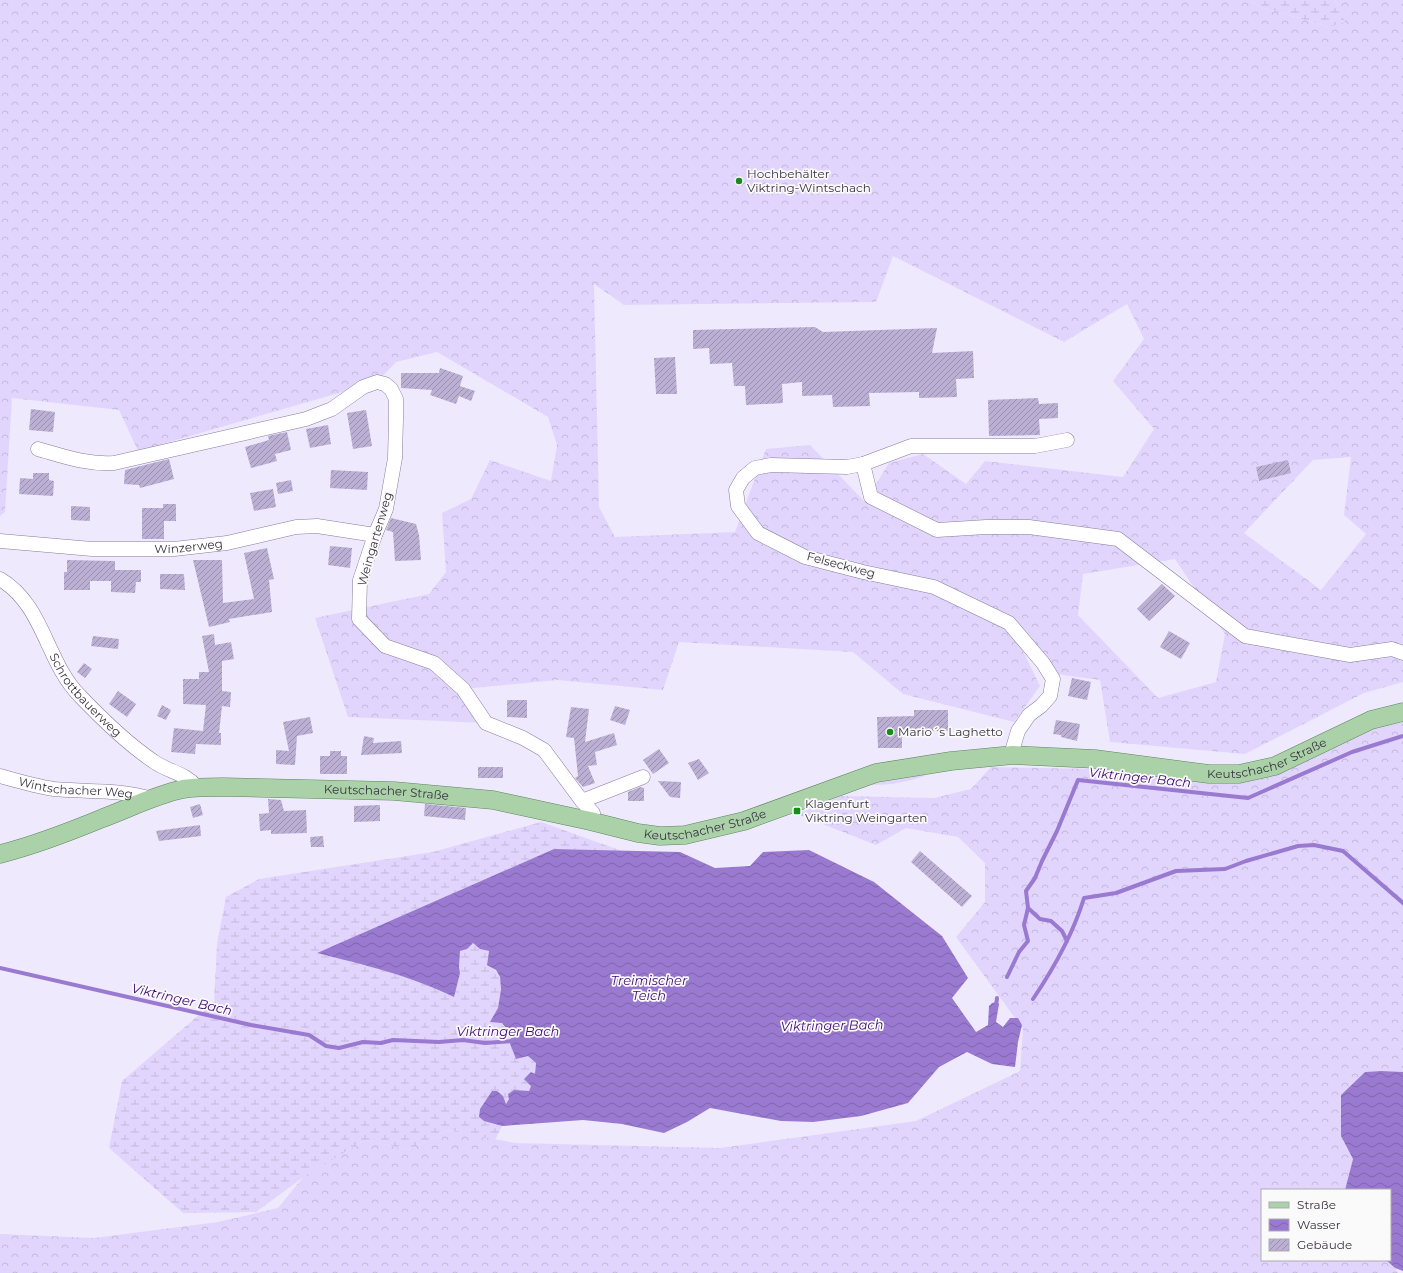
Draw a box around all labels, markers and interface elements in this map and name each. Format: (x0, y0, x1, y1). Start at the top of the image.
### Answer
place label: Hochbehälter Viktring-Wintschach (747, 166, 871, 195)
marker: Hochbehälter Viktring-Wintschach (734, 176, 744, 186)
street label: Weingartenweg (354, 490, 395, 588)
street label: Winzerweg (154, 536, 223, 556)
street label: Felseckweg (805, 548, 877, 581)
street label: Schrottbauerweg (47, 651, 125, 740)
place label: Mario´s Laghetto (898, 724, 1003, 739)
marker: Mario´s Laghetto (885, 727, 895, 737)
street label: Keutschacher Straße (1207, 734, 1329, 781)
water label: Viktringer Bach (1088, 764, 1192, 790)
street label: Wintschacher Weg (17, 773, 134, 801)
street label: Keutschacher Straße (324, 781, 450, 803)
place label: Klagenfurt Viktring Weingarten (805, 796, 927, 825)
street label: Keutschacher Straße (643, 806, 768, 843)
marker: Klagenfurt Viktring Weingarten (792, 806, 802, 816)
water label: Treimischer Teich (611, 972, 688, 1003)
water label: Viktringer Bach (130, 980, 234, 1018)
water label: Viktringer Bach (780, 1016, 884, 1034)
water label: Viktringer Bach (457, 1023, 559, 1039)
legend (1261, 1189, 1391, 1261)
text: Straße (1297, 1197, 1336, 1212)
text: Wasser (1297, 1217, 1341, 1232)
text: Gebäude (1297, 1237, 1352, 1252)

